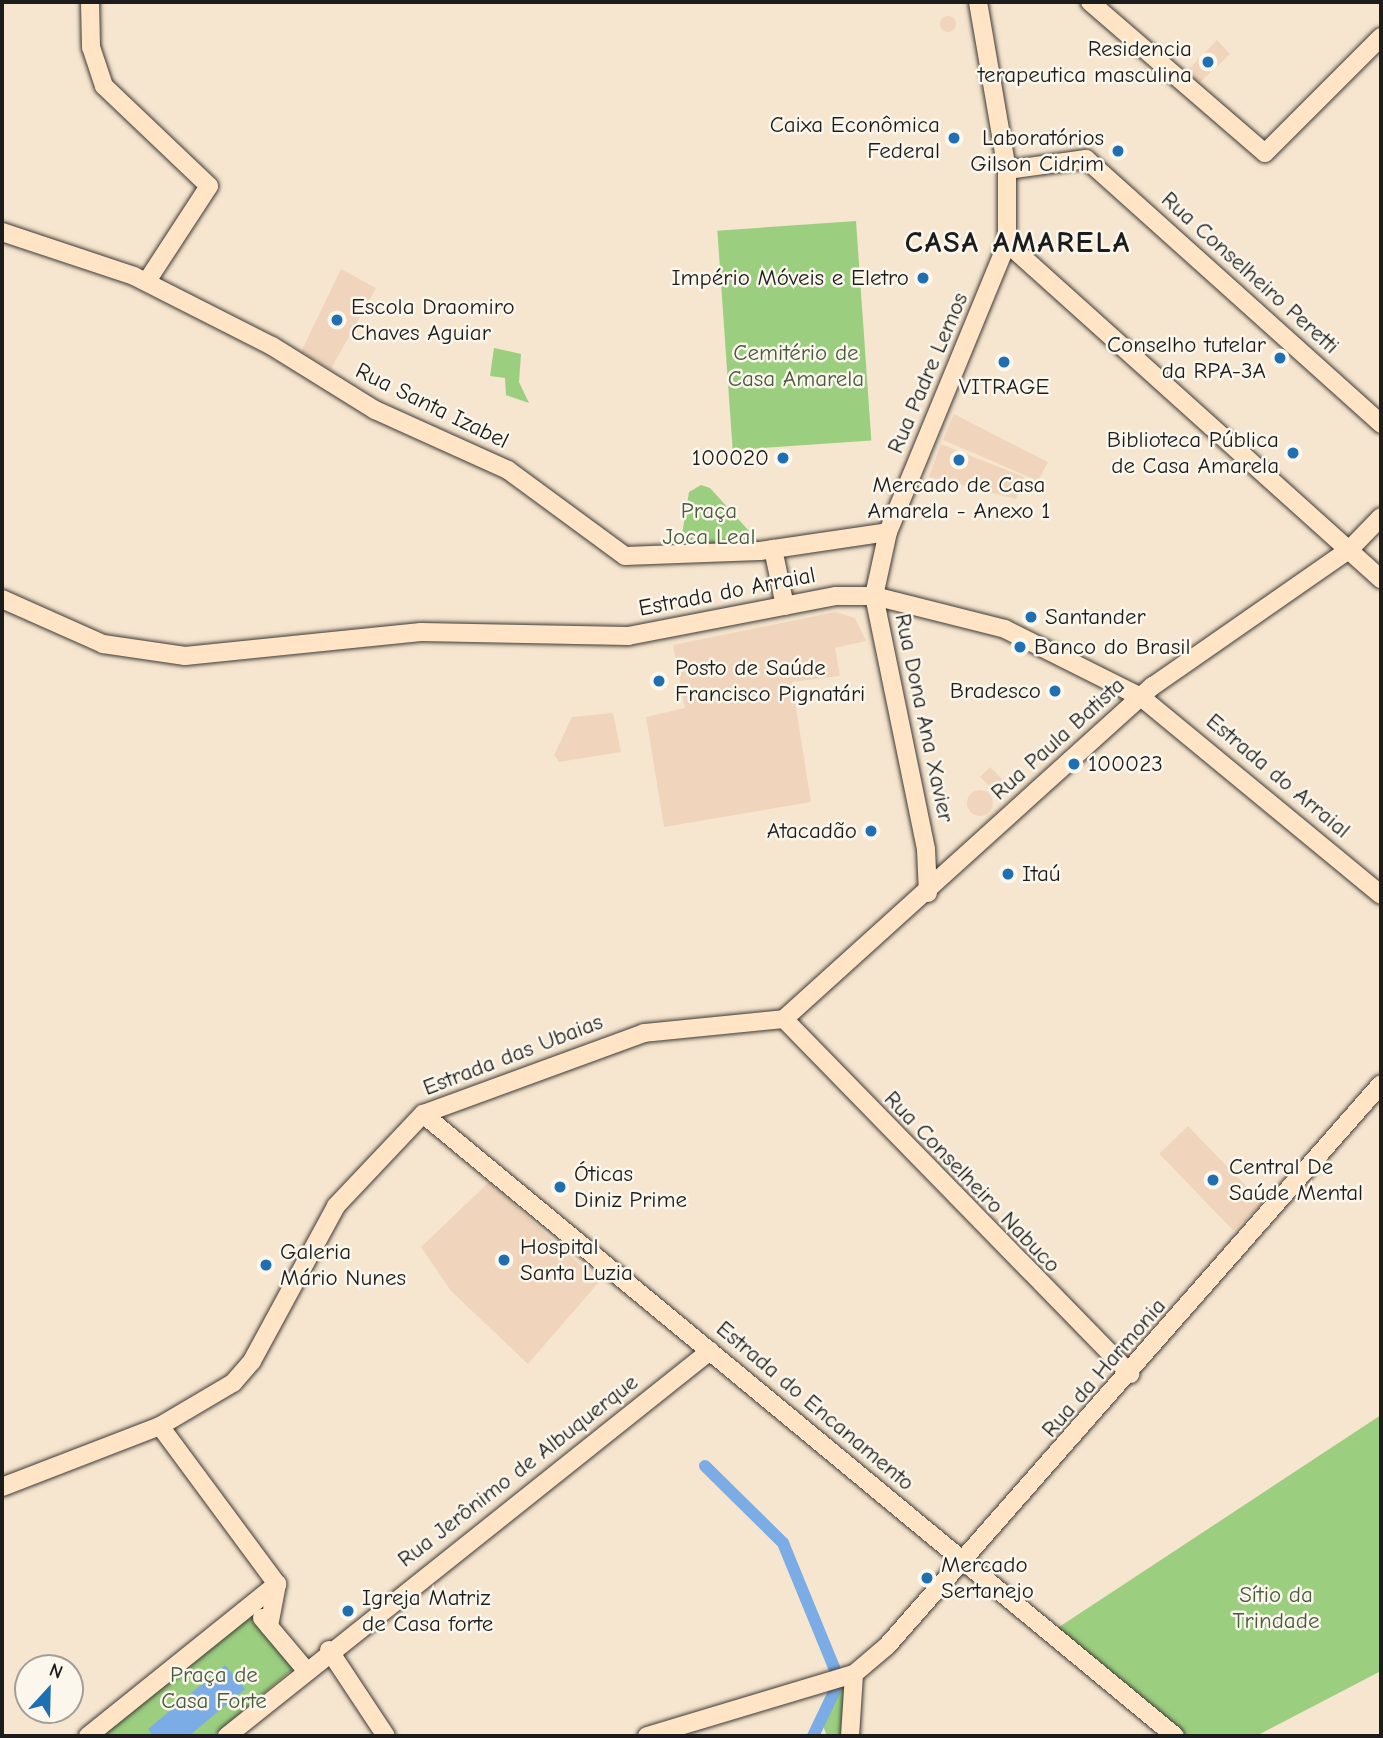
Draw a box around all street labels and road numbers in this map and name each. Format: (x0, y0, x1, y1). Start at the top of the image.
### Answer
street label: Rua Conselheiro Peretti (1155, 186, 1345, 360)
street label: Rua Padre Lemos (882, 288, 974, 458)
street label: Rua Santa Izabel (351, 357, 513, 455)
street label: Estrada do Arraial (636, 561, 818, 623)
street label: Rua Dona Ana Xavier (888, 611, 960, 825)
street label: Rua Paula Batista (985, 672, 1131, 806)
street label: Estrada do Arraial (1200, 708, 1356, 844)
street label: Estrada das Ubaias (419, 1008, 607, 1102)
street label: Rua Conselheiro Nabuco (878, 1085, 1066, 1279)
street label: Rua da Harmonia (1036, 1293, 1172, 1443)
street label: Estrada do Encanamento (710, 1315, 920, 1497)
street label: Rua Jerônimo de Albuquerque (392, 1369, 644, 1573)

